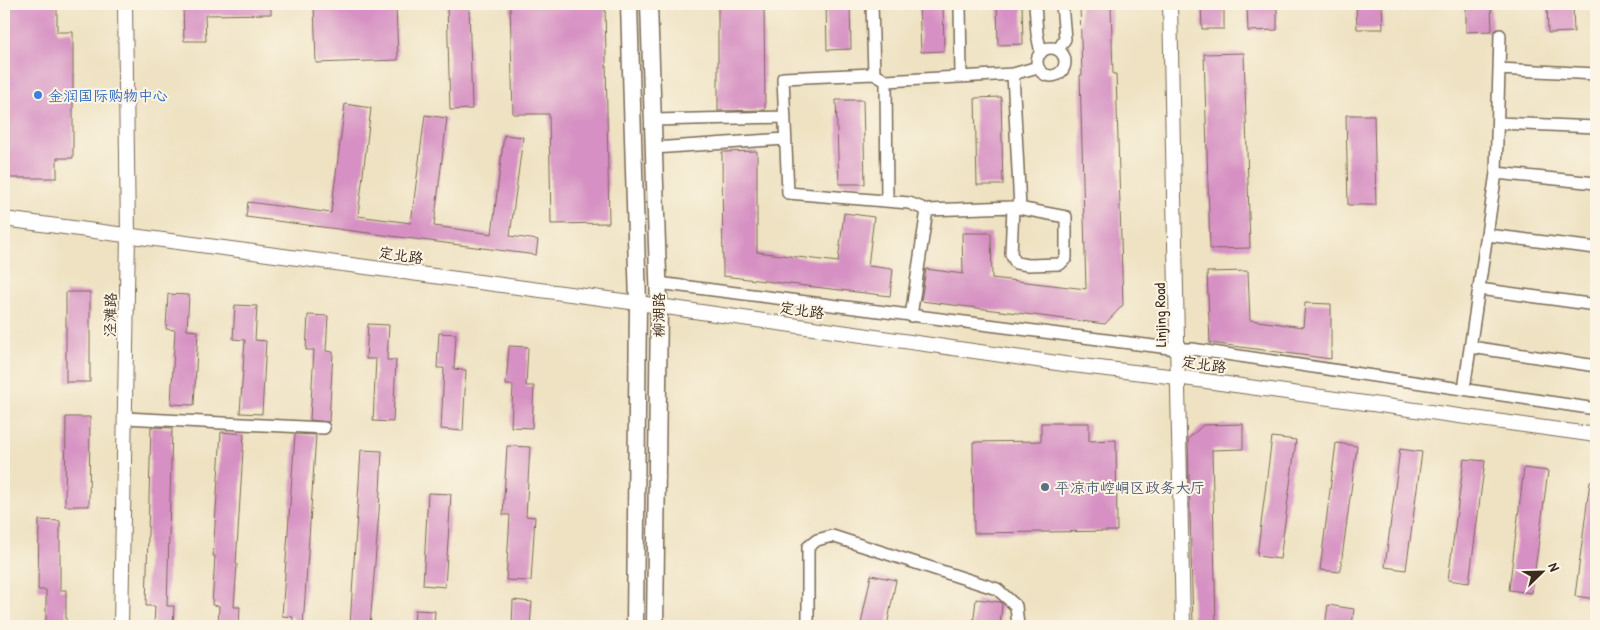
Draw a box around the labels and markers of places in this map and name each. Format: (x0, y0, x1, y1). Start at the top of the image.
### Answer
place label: 金润国际购物中心 (48, 85, 168, 106)
marker: 金润国际购物中心 (32, 89, 44, 101)
place label: 平凉市崆峒区政务大厅 (1055, 477, 1205, 498)
marker: 平凉市崆峒区政务大厅 (1039, 481, 1051, 493)

